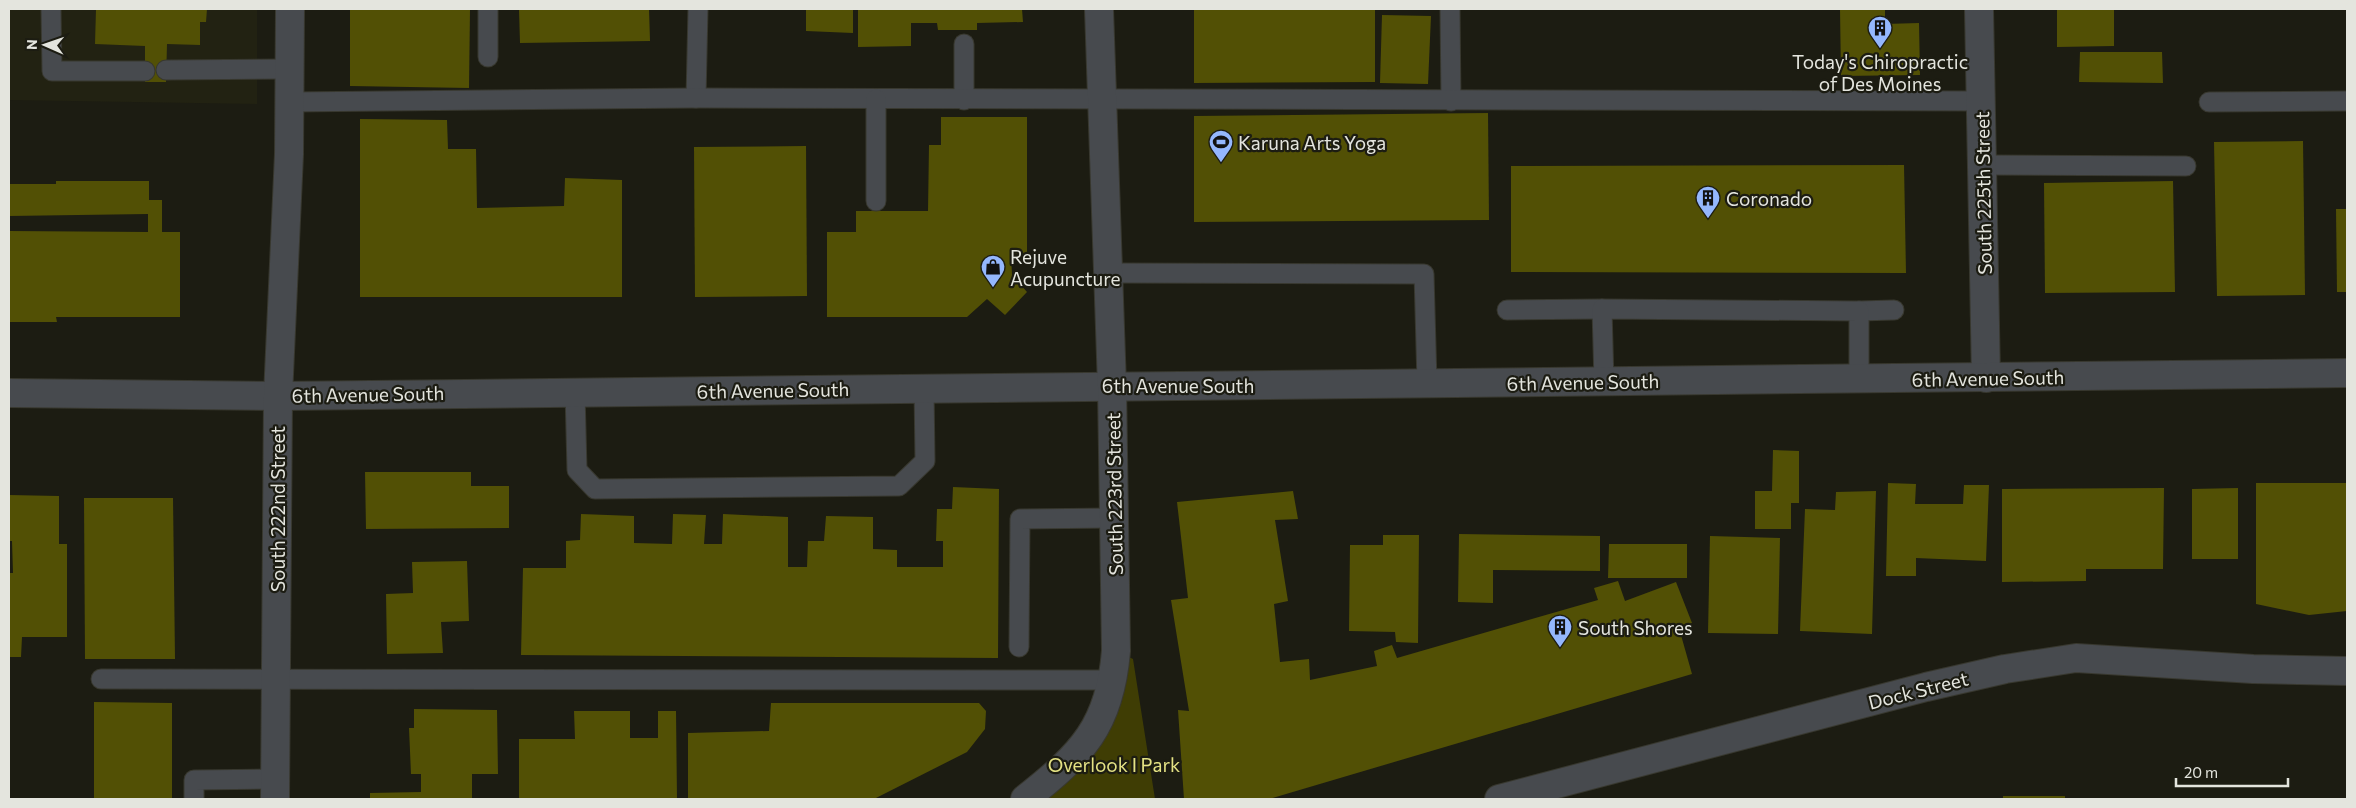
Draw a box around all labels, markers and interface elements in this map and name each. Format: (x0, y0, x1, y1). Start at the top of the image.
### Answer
building icon: Today's Chiropractic of Des Moines (1867, 15, 1893, 49)
north arrow (20, 20, 70, 70)
text: N (23, 39, 40, 50)
place label: Today's Chiropractic of Des Moines (1792, 50, 1968, 95)
street label: South 225th Street (1970, 111, 1996, 275)
sports icon: Karuna Arts Yoga (1208, 129, 1234, 163)
place label: Karuna Arts Yoga (1238, 131, 1386, 154)
building icon: Coronado (1695, 185, 1721, 219)
place label: Coronado (1726, 187, 1812, 210)
place label: Rejuve Acupuncture (1010, 245, 1121, 290)
shop icon: Rejuve Acupuncture (980, 254, 1006, 288)
street label: 6th Avenue South (1912, 365, 2064, 391)
street label: 6th Avenue South (1507, 369, 1659, 395)
street label: 6th Avenue South (1102, 374, 1254, 397)
street label: 6th Avenue South (697, 377, 849, 403)
street label: 6th Avenue South (292, 381, 444, 407)
street label: South 223rd Street (1101, 412, 1127, 576)
street label: South 222nd Street (266, 426, 289, 592)
building icon: South Shores (1547, 614, 1573, 648)
place label: South Shores (1578, 616, 1693, 639)
street label: Dock Street (1866, 666, 1971, 714)
park label: Overlook I Park (1048, 753, 1180, 776)
scale bar (2176, 756, 2288, 788)
text: 20 m (2184, 763, 2218, 781)

